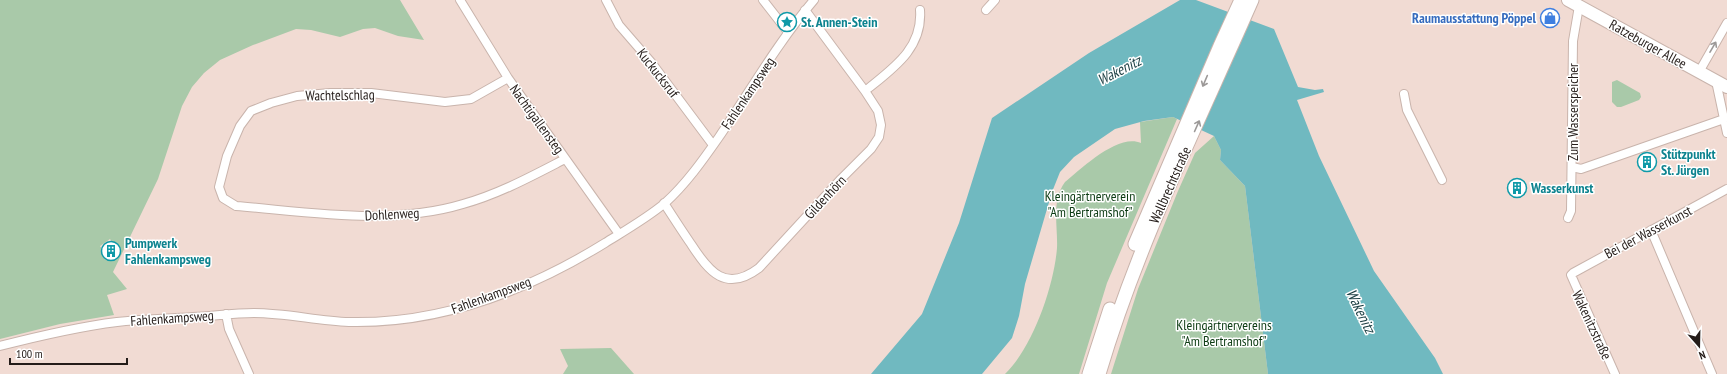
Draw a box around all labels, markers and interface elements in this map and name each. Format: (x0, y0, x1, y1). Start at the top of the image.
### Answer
shop icon: Raumausstattung Pöppel (1539, 7, 1561, 29)
place label: Raumausstattung Pöppel (1412, 9, 1537, 27)
place icon: St. Annen-Stein (776, 11, 798, 33)
place label: St. Annen-Stein (801, 13, 877, 31)
street label: Ratzeburger Allee (1606, 15, 1690, 73)
one-way arrow (1709, 41, 1717, 53)
street label: Kuckucksruf (633, 45, 683, 102)
water label: Wakenitz (1094, 50, 1146, 89)
street label: Fahlenkampsweg (717, 53, 779, 133)
street label: Zum Wasserspeicher (1564, 63, 1582, 161)
one-way arrow (1200, 75, 1208, 87)
street label: Nachtigallensteg (506, 81, 568, 157)
street label: Wachtelschlag (305, 85, 375, 105)
one-way arrow (1193, 121, 1201, 133)
street label: Wallbrechtstraße (1145, 144, 1195, 226)
place label: Stützpunkt St. Jürgen (1661, 145, 1716, 179)
building icon: Stützpunkt St. Jürgen (1636, 151, 1658, 173)
street label: Gildenhörn (800, 171, 850, 223)
building icon: Wasserkunst (1506, 177, 1528, 199)
place label: Wasserkunst (1530, 179, 1593, 197)
park label: Kleingärtnerverein "Am Bertramshof" (1045, 187, 1135, 221)
street label: Bei der Wasserkunst (1601, 201, 1695, 263)
street label: Dohlenweg (364, 204, 420, 224)
place label: Pumpwerk Fahlenkampsweg (125, 234, 211, 268)
building icon: Pumpwerk Fahlenkampsweg (100, 240, 122, 262)
street label: Fahlenkampsweg (449, 272, 533, 318)
water label: Wakenitz (1342, 286, 1380, 338)
street label: Wakenitzstraße (1568, 288, 1616, 363)
street label: Fahlenkampsweg (130, 306, 214, 330)
park label: Kleingärtnervereins "Am Bertramshof" (1176, 316, 1272, 350)
north arrow (1679, 326, 1719, 366)
scale bar (10, 340, 127, 366)
text: 100 m (16, 346, 43, 361)
text: N (1697, 348, 1708, 363)

